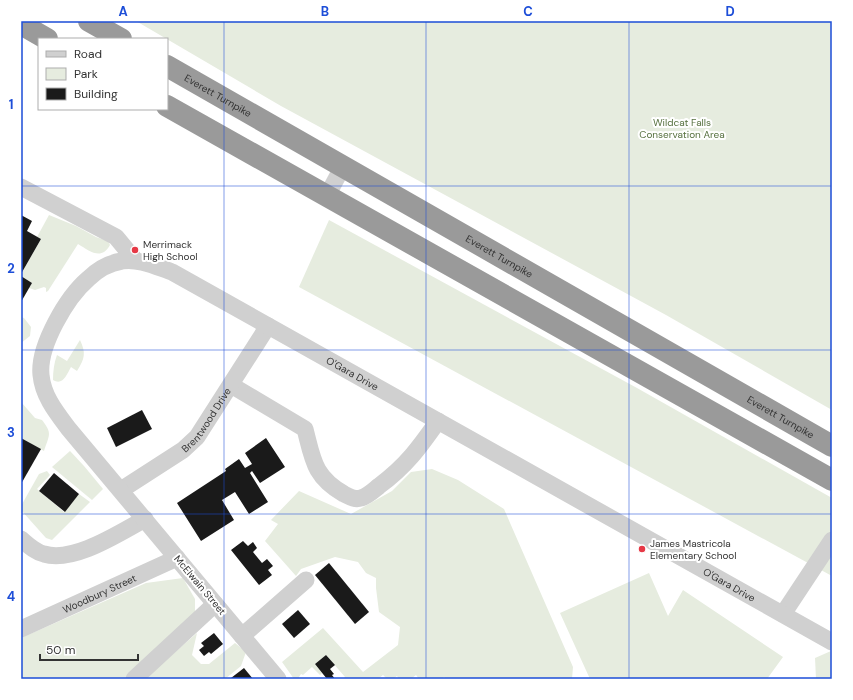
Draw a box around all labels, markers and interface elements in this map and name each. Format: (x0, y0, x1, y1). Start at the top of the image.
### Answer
text: A (118, 3, 128, 20)
text: B (321, 3, 329, 20)
text: C (523, 3, 533, 20)
text: D (725, 3, 735, 20)
legend (38, 38, 168, 110)
text: Road (74, 46, 102, 62)
text: Park (74, 66, 98, 82)
street label: Everett Turnpike (182, 71, 254, 120)
text: Building (74, 86, 118, 102)
text: 1 (9, 96, 13, 113)
park label: Wildcat Falls Conservation Area (639, 116, 725, 141)
street label: Everett Turnpike (464, 232, 536, 280)
place label: Merrimack High School (143, 238, 198, 263)
marker: Merrimack High School (130, 245, 140, 255)
text: 2 (7, 260, 15, 277)
street label: O'Gara Drive (324, 353, 381, 393)
street label: Brentwood Drive (178, 385, 234, 455)
street label: Everett Turnpike (745, 392, 817, 441)
text: 3 (7, 424, 15, 441)
place label: James Mastricola Elementary School (650, 537, 737, 562)
marker: James Mastricola Elementary School (637, 544, 647, 554)
street label: McElwain Street (171, 552, 229, 618)
street label: O'Gara Drive (701, 565, 758, 604)
street label: Woodbury Street (60, 571, 138, 616)
text: 4 (7, 588, 15, 605)
scale bar (40, 636, 138, 662)
text: 50 m (46, 642, 75, 658)

